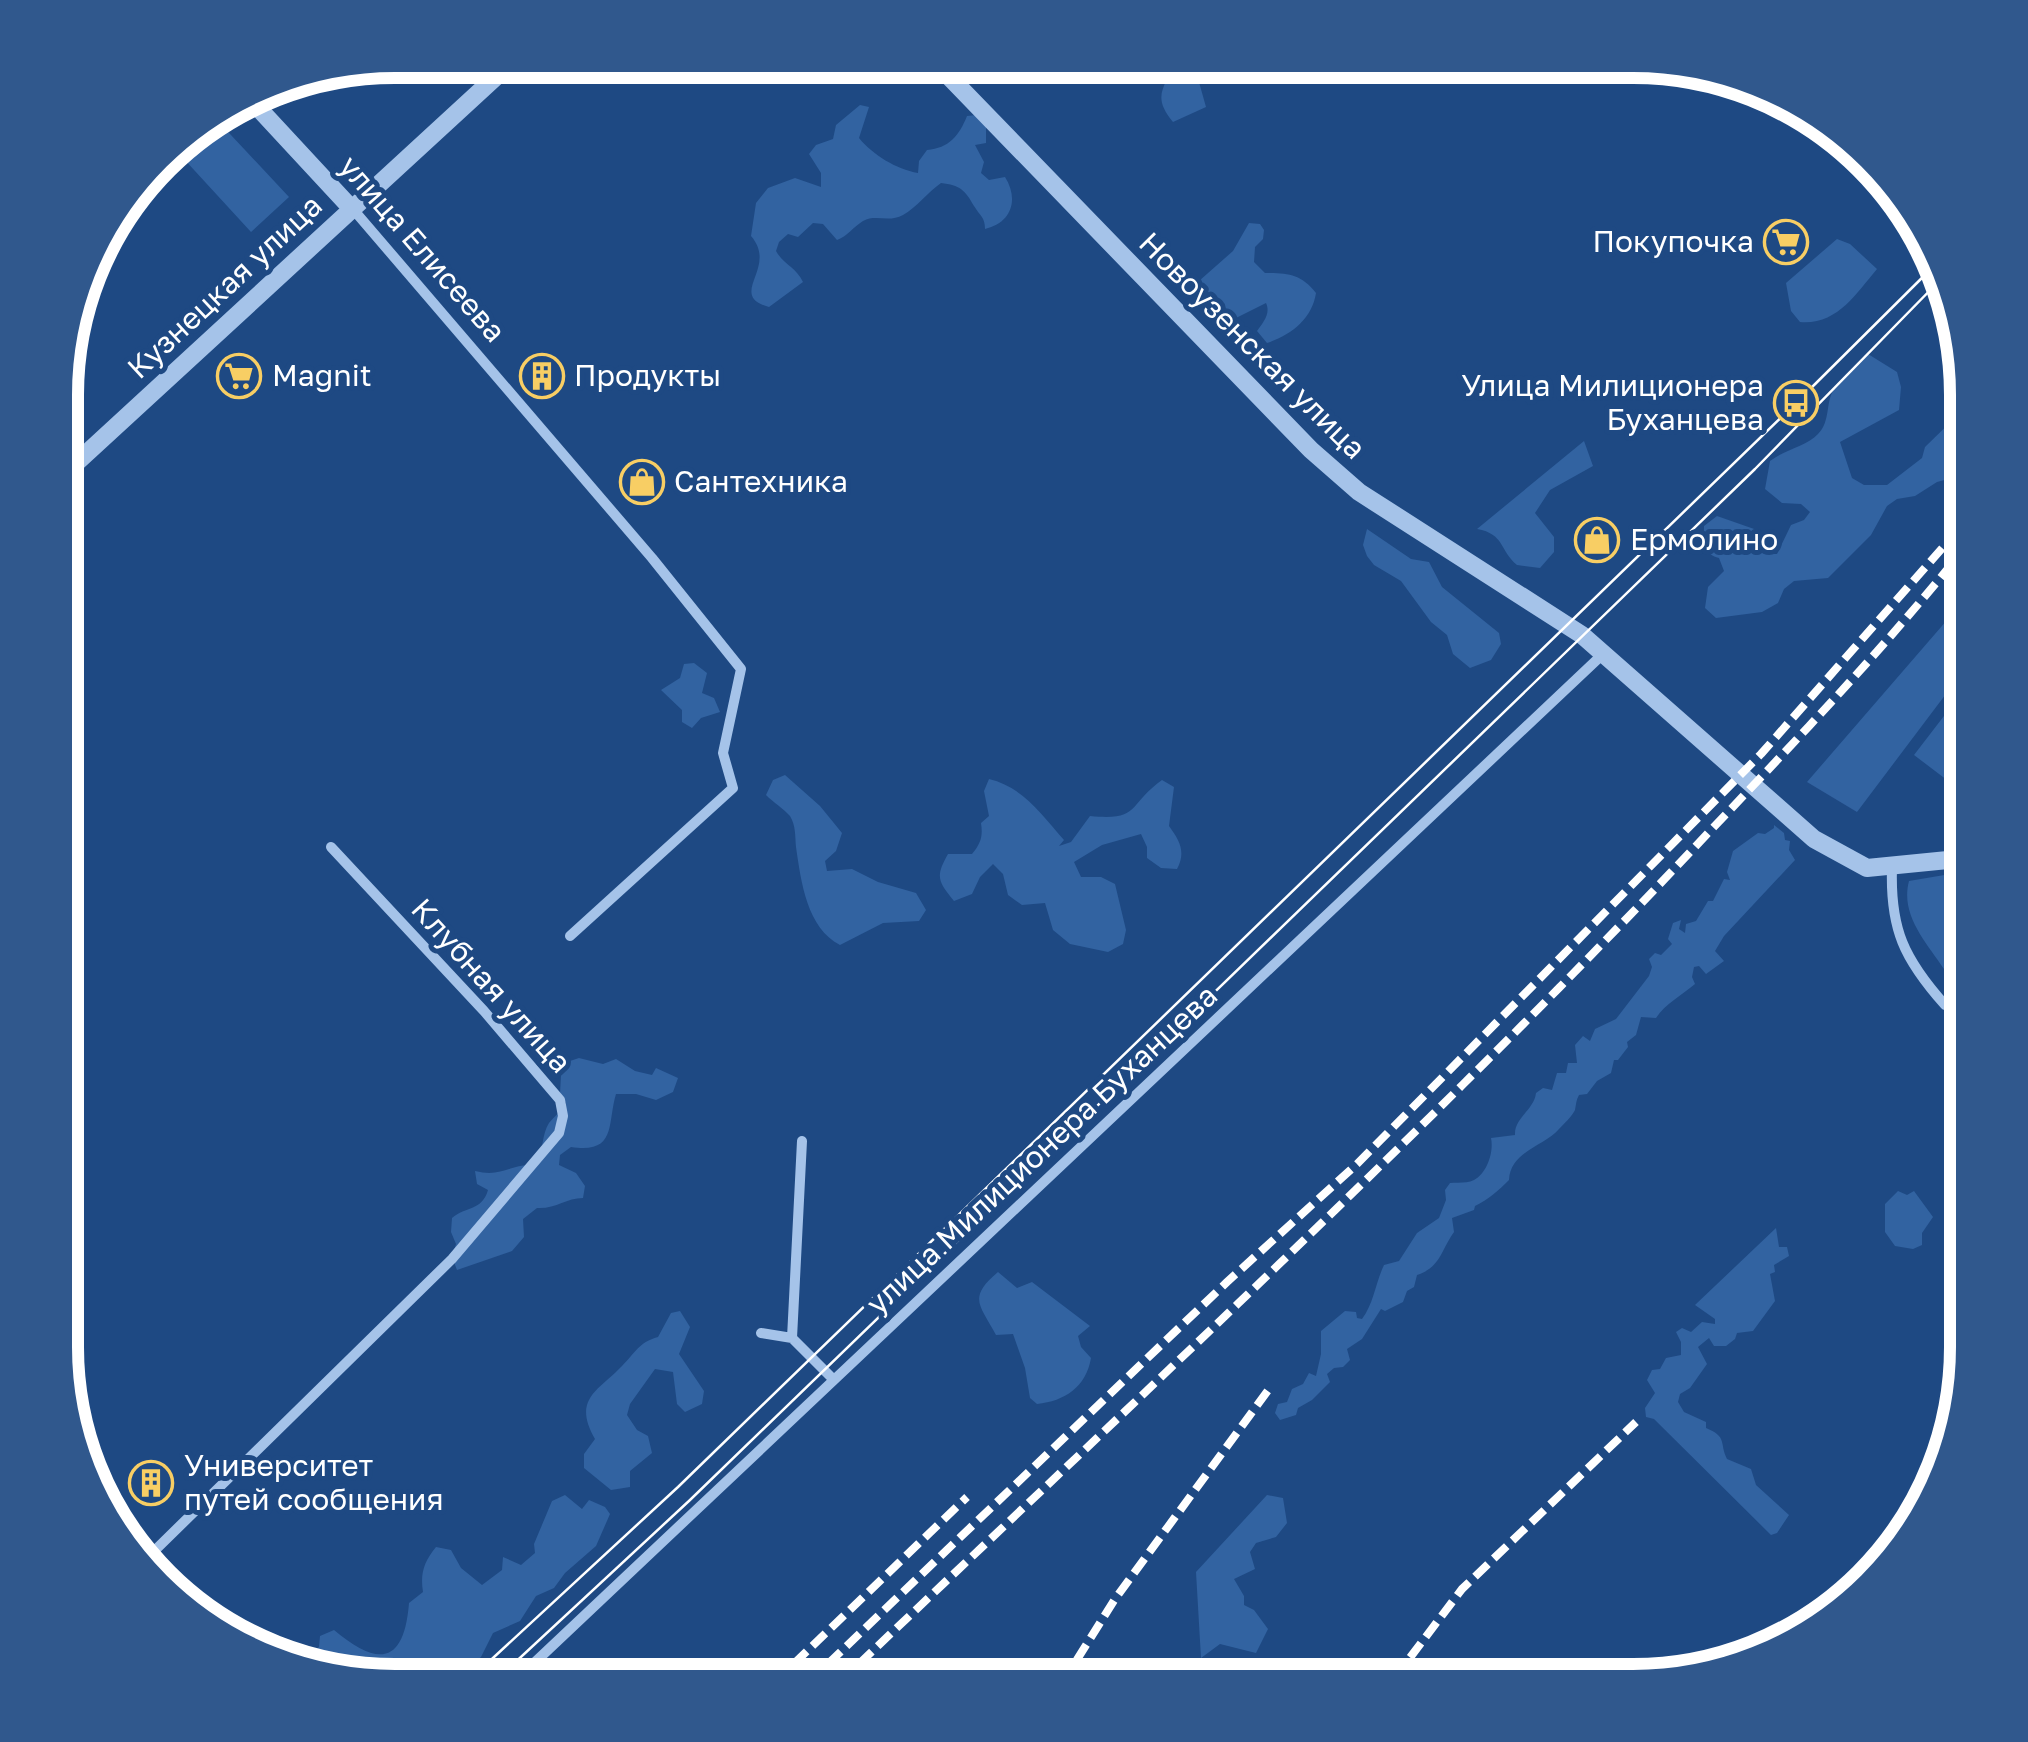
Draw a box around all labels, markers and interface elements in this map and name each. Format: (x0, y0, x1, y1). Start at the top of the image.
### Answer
street label: улица Елисеева (332, 148, 513, 349)
street label: Кузнецкая улица (120, 187, 329, 386)
supermarket icon: Покупочка (1763, 219, 1809, 265)
place label: Покупочка (1593, 223, 1754, 259)
street label: Новоузенская улица (1132, 225, 1373, 466)
supermarket icon: Magnit (216, 353, 262, 399)
building icon: Продукты (519, 353, 565, 399)
place label: Magnit (272, 357, 372, 393)
place label: Продукты (574, 357, 721, 393)
place label: Улица Милиционера Буханцева (1461, 367, 1764, 437)
bus stop icon: Улица Милиционера Буханцева (1773, 380, 1819, 426)
shop icon: Сантехника (619, 459, 665, 505)
place label: Сантехника (674, 463, 848, 499)
shop icon: Ермолино (1574, 517, 1620, 563)
place label: Ермолино (1630, 521, 1778, 557)
street label: Клубная улица (404, 891, 579, 1080)
street label: улица Милиционера Буханцева (859, 977, 1224, 1321)
place label: Университет путей сообщения (184, 1447, 444, 1517)
building icon: Университет путей сообщения (128, 1460, 174, 1506)

